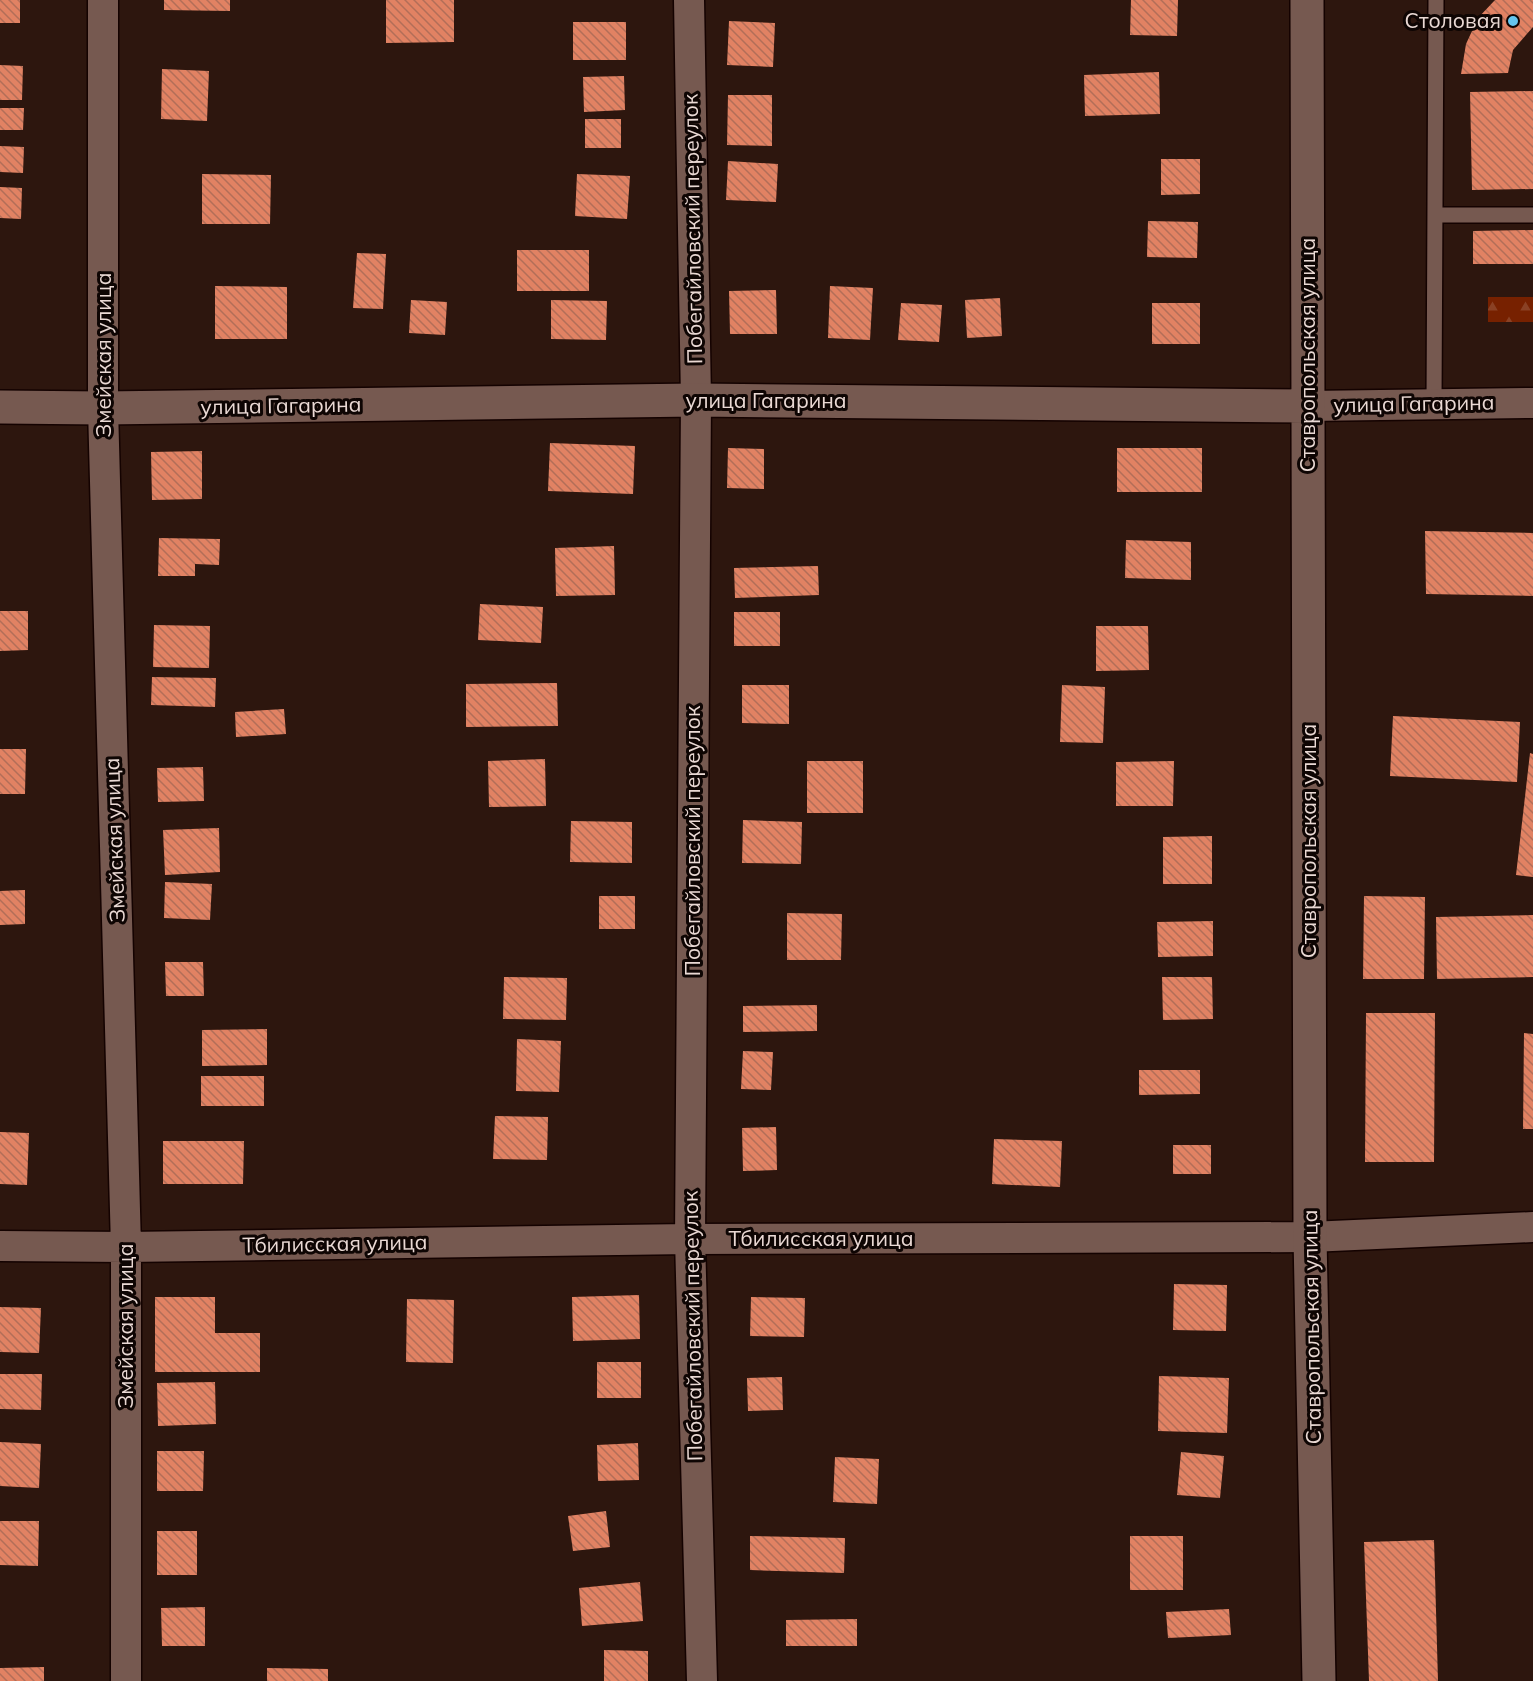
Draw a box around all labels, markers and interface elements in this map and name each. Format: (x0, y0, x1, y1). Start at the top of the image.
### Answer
place label: Столовая (1405, 7, 1501, 33)
marker: Столовая (1506, 14, 1520, 28)
street label: Побегайловский переулок (677, 93, 707, 364)
street label: Ставропольская улица (1294, 238, 1320, 472)
street label: Змейская улица (90, 273, 116, 437)
street label: улица Гагарина (685, 387, 847, 413)
street label: улица Гагарина (1333, 389, 1495, 417)
street label: улица Гагарина (200, 391, 362, 419)
street label: Побегайловский переулок (679, 705, 705, 976)
street label: Ставропольская улица (1295, 724, 1321, 958)
street label: Змейская улица (98, 757, 130, 923)
street label: Побегайловский переулок (677, 1190, 707, 1461)
street label: Ставропольская улица (1296, 1209, 1326, 1445)
street label: Тбилисская улица (728, 1225, 914, 1251)
street label: Тбилисская улица (242, 1228, 428, 1258)
street label: Змейская улица (112, 1244, 138, 1408)

